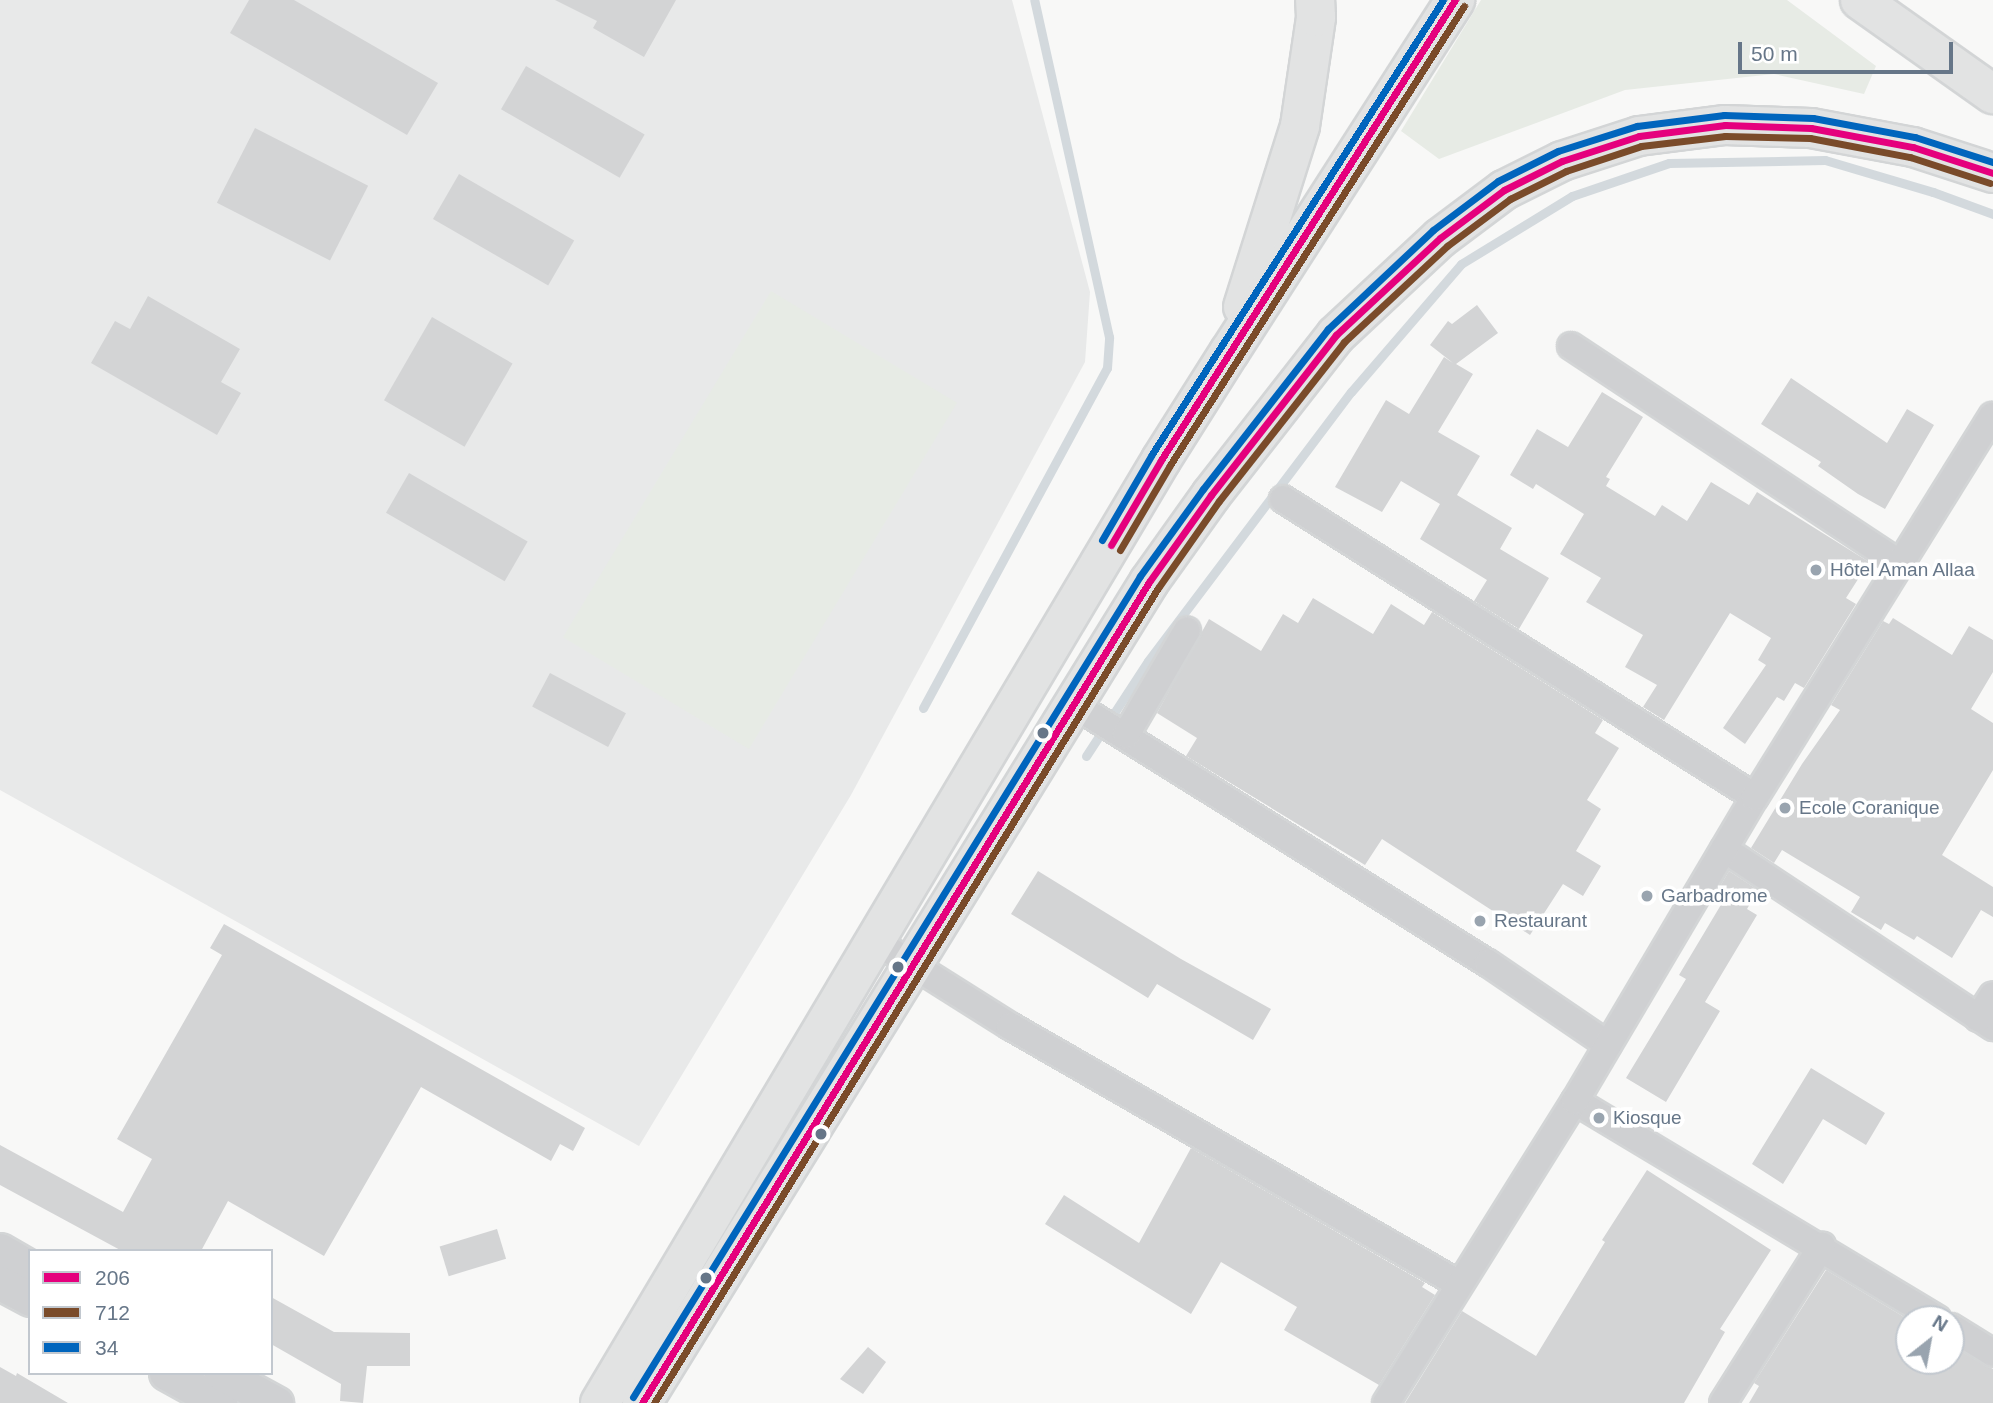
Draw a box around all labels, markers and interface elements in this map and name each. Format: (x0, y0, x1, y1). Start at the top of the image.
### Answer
scale bar (1741, 28, 1956, 72)
text: 50 m (1751, 42, 1798, 65)
place label: Hôtel Aman Allaa (1830, 559, 1977, 581)
marker: Hôtel Aman Allaa (1808, 562, 1824, 578)
unlabelled marker (1036, 726, 1050, 740)
place label: Ecole Coranique (1799, 797, 1939, 819)
marker: Ecole Coranique (1777, 800, 1793, 816)
place label: Garbadrome (1661, 885, 1768, 907)
marker: Garbadrome (1639, 888, 1655, 904)
place label: Restaurant (1494, 910, 1587, 932)
marker: Restaurant (1472, 913, 1488, 929)
unlabelled marker (891, 960, 905, 974)
place label: Kiosque (1613, 1107, 1682, 1129)
marker: Kiosque (1591, 1110, 1607, 1126)
unlabelled marker (814, 1127, 828, 1141)
legend (28, 1249, 273, 1375)
text: 206 (95, 1266, 130, 1289)
unlabelled marker (699, 1271, 713, 1285)
text: 712 (95, 1301, 130, 1324)
north arrow (1895, 1305, 1965, 1375)
text: N (1929, 1311, 1951, 1336)
text: 34 (95, 1336, 118, 1359)

